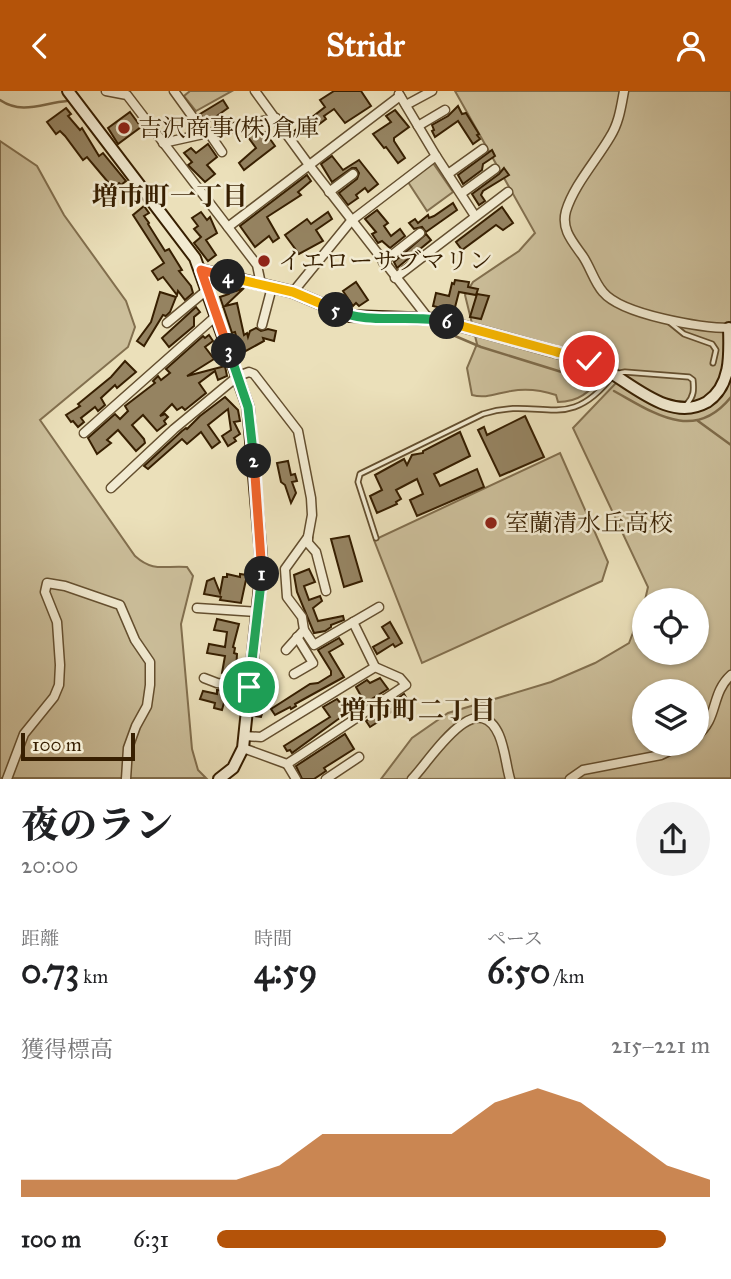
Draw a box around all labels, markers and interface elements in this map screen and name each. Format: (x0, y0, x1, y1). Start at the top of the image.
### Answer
text: Stridr (326, 26, 405, 65)
icon: back (21, 27, 59, 65)
icon: person (672, 27, 710, 65)
place label: 吉沢商事(株)倉庫 (138, 113, 319, 143)
marker: 吉沢商事(株)倉庫 (116, 120, 132, 136)
district label: 増市町一丁目 (92, 180, 248, 212)
place label: イエローサブマリン (278, 246, 493, 276)
marker: イエローサブマリン (256, 253, 272, 269)
pin: 4 (210, 259, 246, 295)
text: 4 (222, 265, 233, 288)
pin: 5 (318, 293, 354, 327)
text: 5 (331, 298, 340, 321)
pin: 6 (430, 305, 464, 339)
text: 6 (442, 310, 451, 333)
pin (559, 331, 619, 391)
pin: 3 (212, 334, 246, 369)
text: 3 (225, 339, 232, 362)
icon: check (570, 342, 608, 380)
pin: 2 (236, 443, 272, 479)
text: 2 (249, 449, 258, 472)
place label: 室蘭清水丘高校 (505, 508, 673, 538)
marker: 室蘭清水丘高校 (483, 515, 499, 531)
pin: 1 (244, 557, 280, 591)
text: 1 (258, 562, 265, 585)
map controls (632, 588, 709, 756)
button: locate (632, 588, 709, 665)
pin (219, 657, 279, 717)
icon: arrive (230, 668, 268, 706)
button: layers (632, 679, 709, 756)
district label: 増市町二丁目 (340, 694, 496, 726)
scale bar (21, 729, 135, 761)
text: 100 m (32, 733, 82, 756)
text: 夜のラン (21, 802, 173, 848)
button: share (636, 802, 710, 876)
text: 20:00 (21, 851, 78, 879)
text: 距離 (21, 927, 59, 950)
text: 時間 (254, 927, 292, 950)
text: ペース (487, 927, 543, 950)
text: 0.73 (21, 950, 79, 993)
text: 4:59 (254, 950, 317, 993)
text: 6:50 (487, 950, 550, 993)
text: km (79, 965, 108, 988)
text: /km (550, 965, 584, 988)
text: 215–221 m (611, 1031, 710, 1059)
text: 獲得標高 (21, 1035, 113, 1063)
text: 100 m (21, 1225, 81, 1253)
text: 6:31 (133, 1225, 169, 1253)

